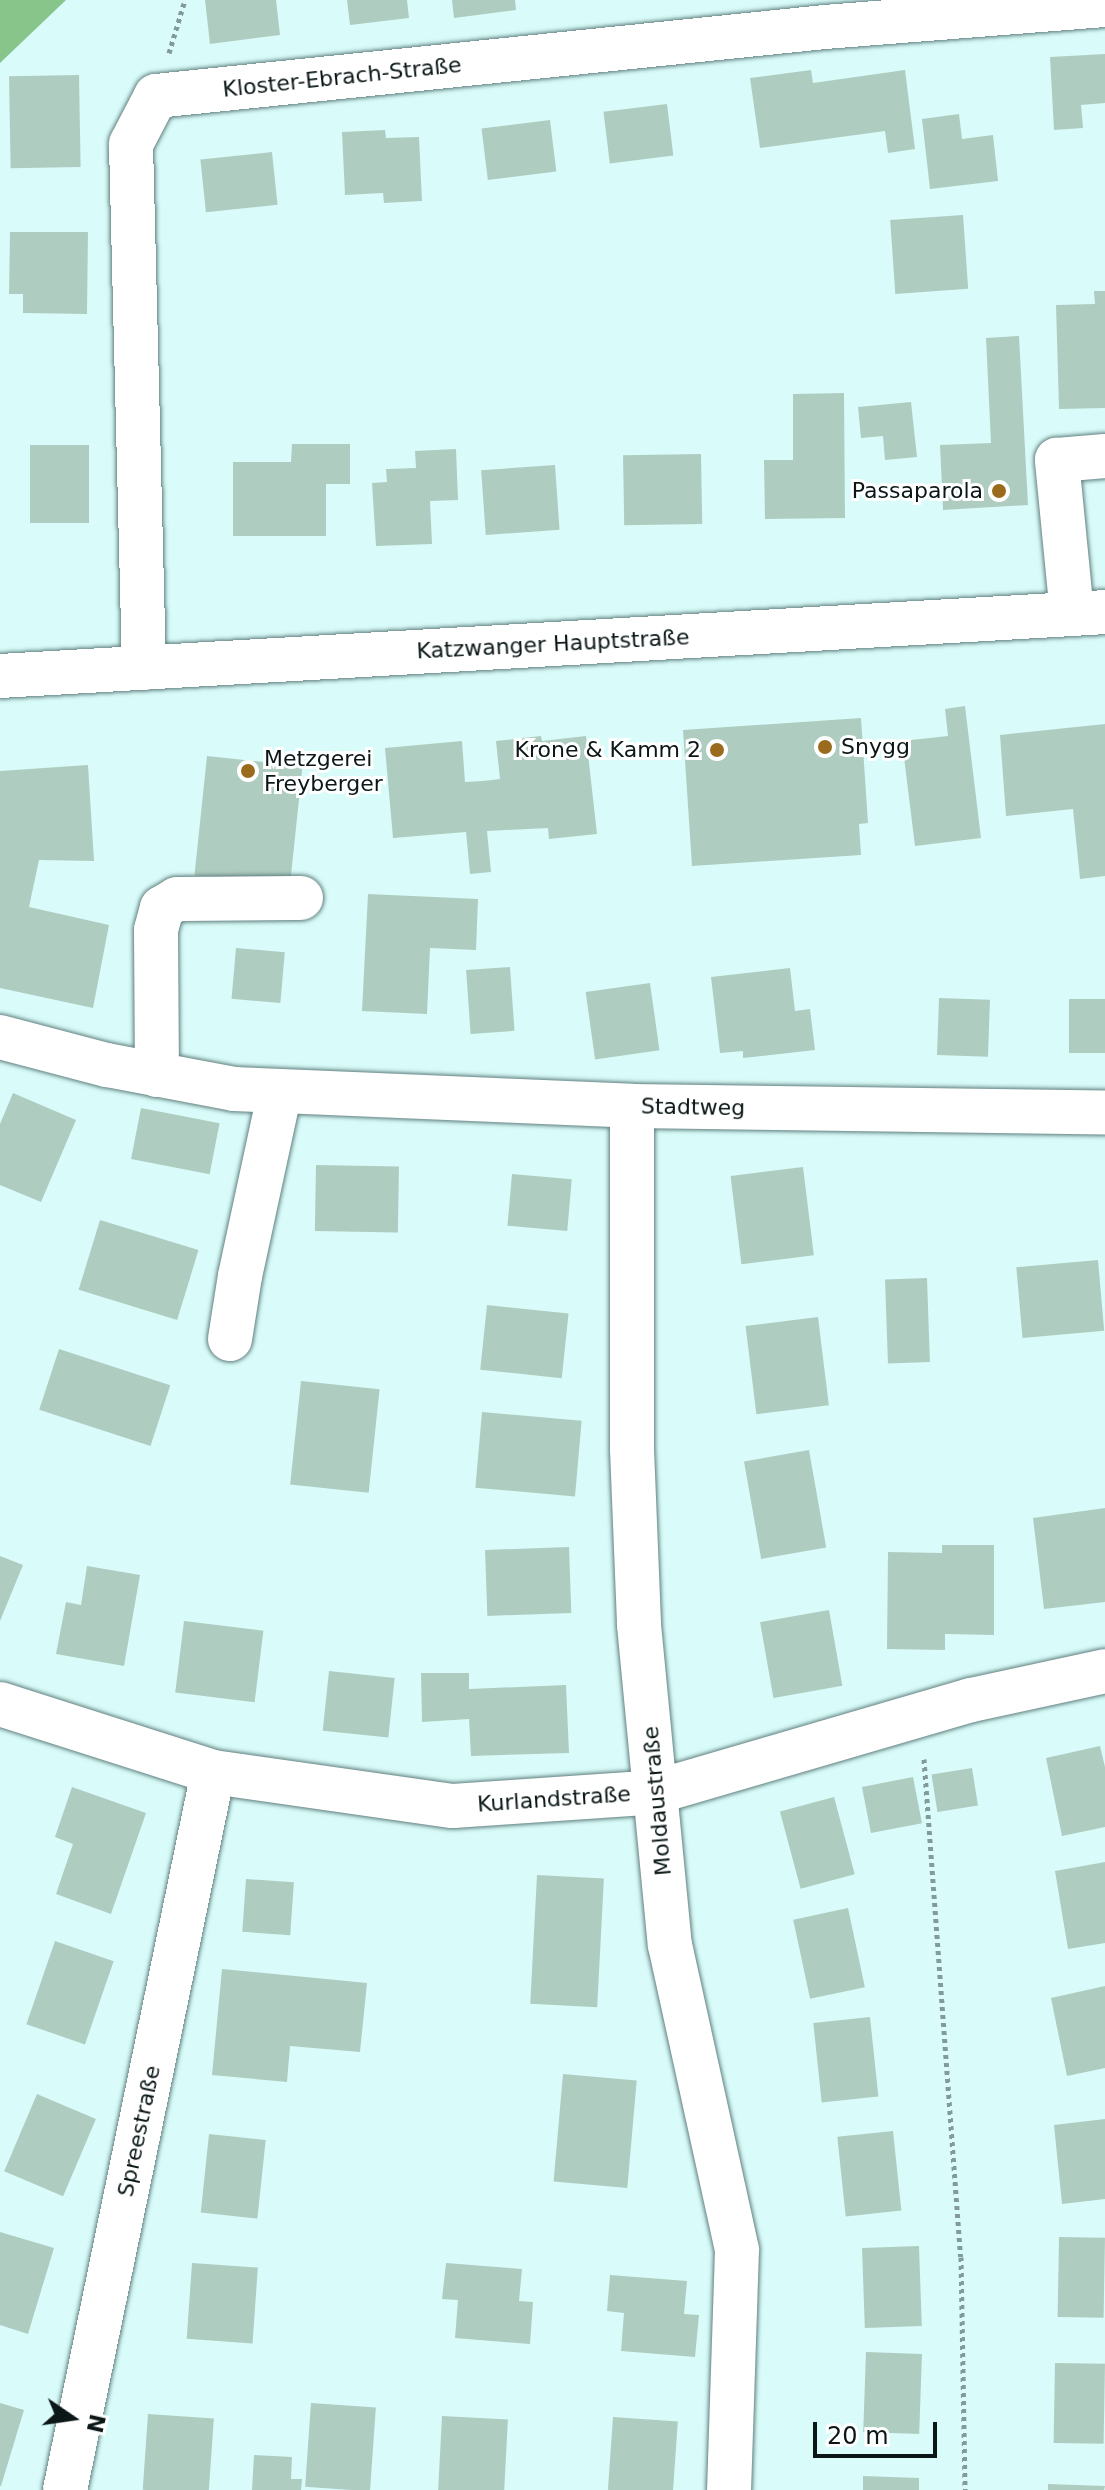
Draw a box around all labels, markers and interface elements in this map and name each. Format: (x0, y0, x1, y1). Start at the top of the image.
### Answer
street label: Kloster-Ebrach-Straße (221, 51, 463, 103)
place label: Passaparola (852, 478, 983, 504)
marker: Passaparola (990, 482, 1008, 500)
street label: Katzwanger Hauptstraße (416, 624, 690, 664)
place label: Snygg (841, 734, 910, 760)
place label: Krone & Kamm 2 (515, 737, 701, 763)
marker: Snygg (816, 738, 834, 756)
marker: Krone & Kamm 2 (708, 741, 726, 759)
place label: Metzgerei Freyberger (264, 745, 383, 796)
marker: Metzgerei Freyberger (239, 762, 257, 780)
street label: Stadtweg (641, 1093, 745, 1121)
street label: Moldaustraße (637, 1725, 677, 1877)
street label: Kurlandstraße (476, 1780, 632, 1818)
street label: Spreestraße (112, 2063, 166, 2199)
north arrow (32, 2378, 112, 2458)
scale bar (817, 2406, 941, 2456)
text: N (82, 2412, 110, 2435)
text: 20 m (827, 2422, 889, 2450)

